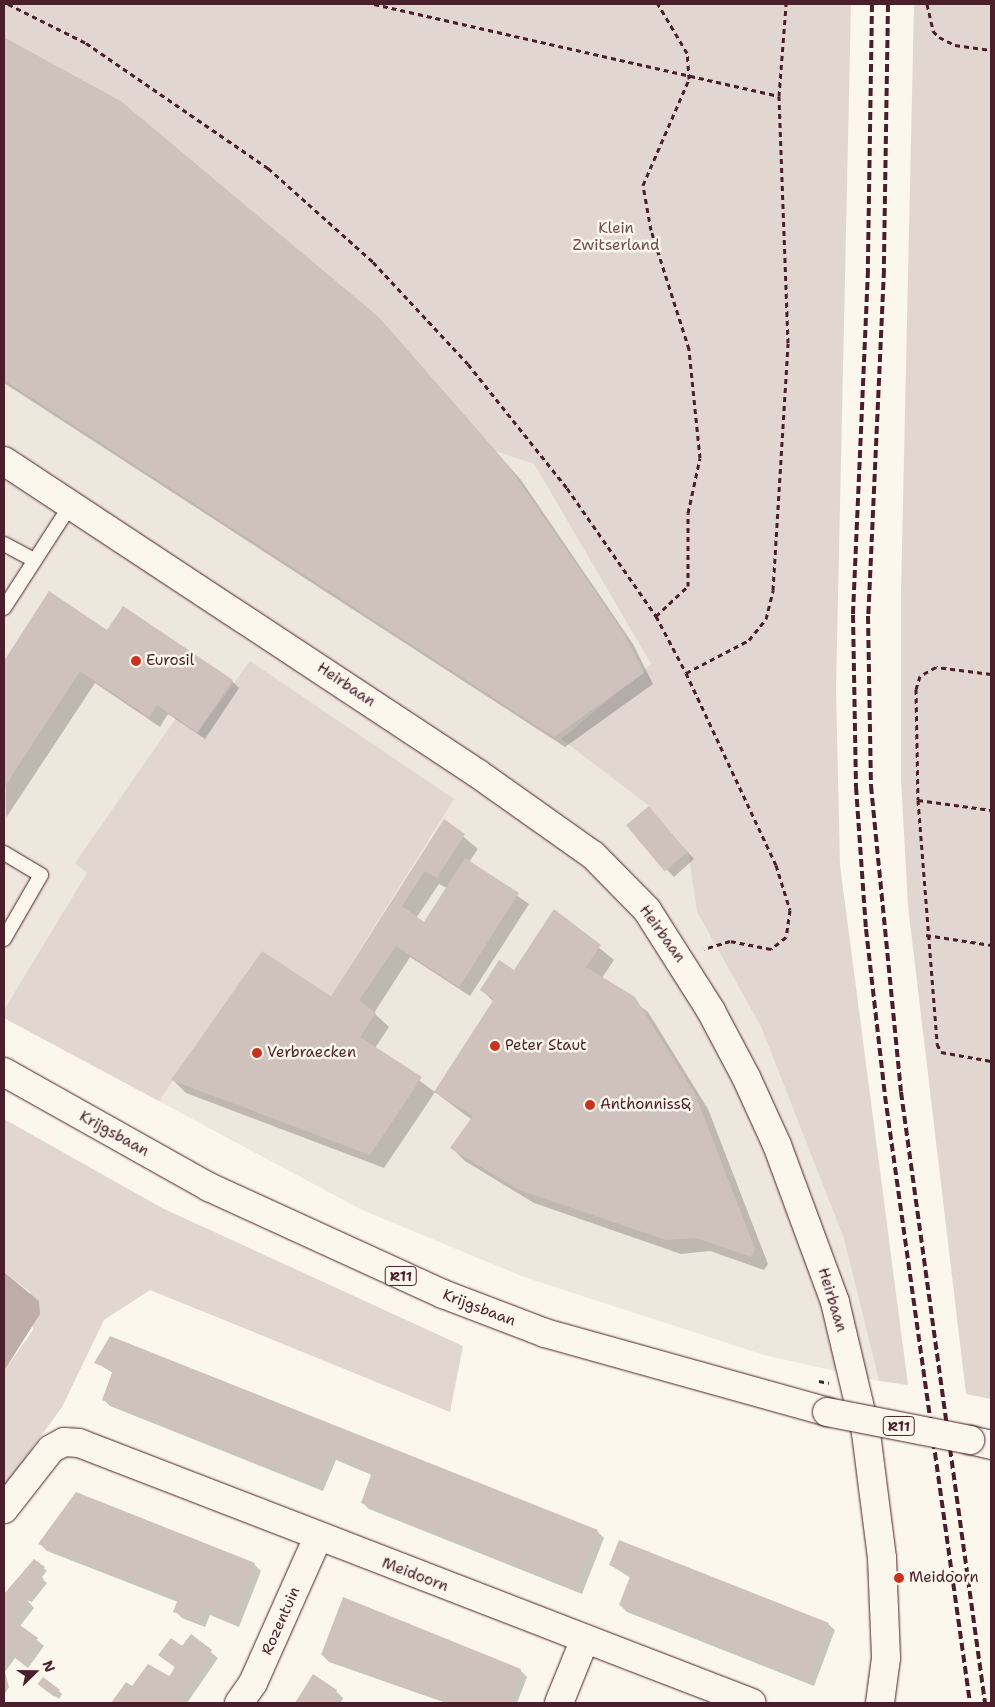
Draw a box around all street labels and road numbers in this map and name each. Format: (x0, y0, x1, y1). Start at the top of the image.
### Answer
street label: Heirbaan (314, 659, 378, 711)
street label: Heirbaan (635, 902, 689, 966)
street label: Krijgsbaan (76, 1108, 152, 1160)
road number: R11 (385, 1264, 417, 1288)
street label: Heirbaan (814, 1266, 850, 1334)
street label: Krijgsbaan (440, 1286, 518, 1330)
road number: R11 (883, 1414, 915, 1438)
street label: Meidoorn (379, 1554, 451, 1596)
street label: Rozentuin (258, 1584, 304, 1658)

